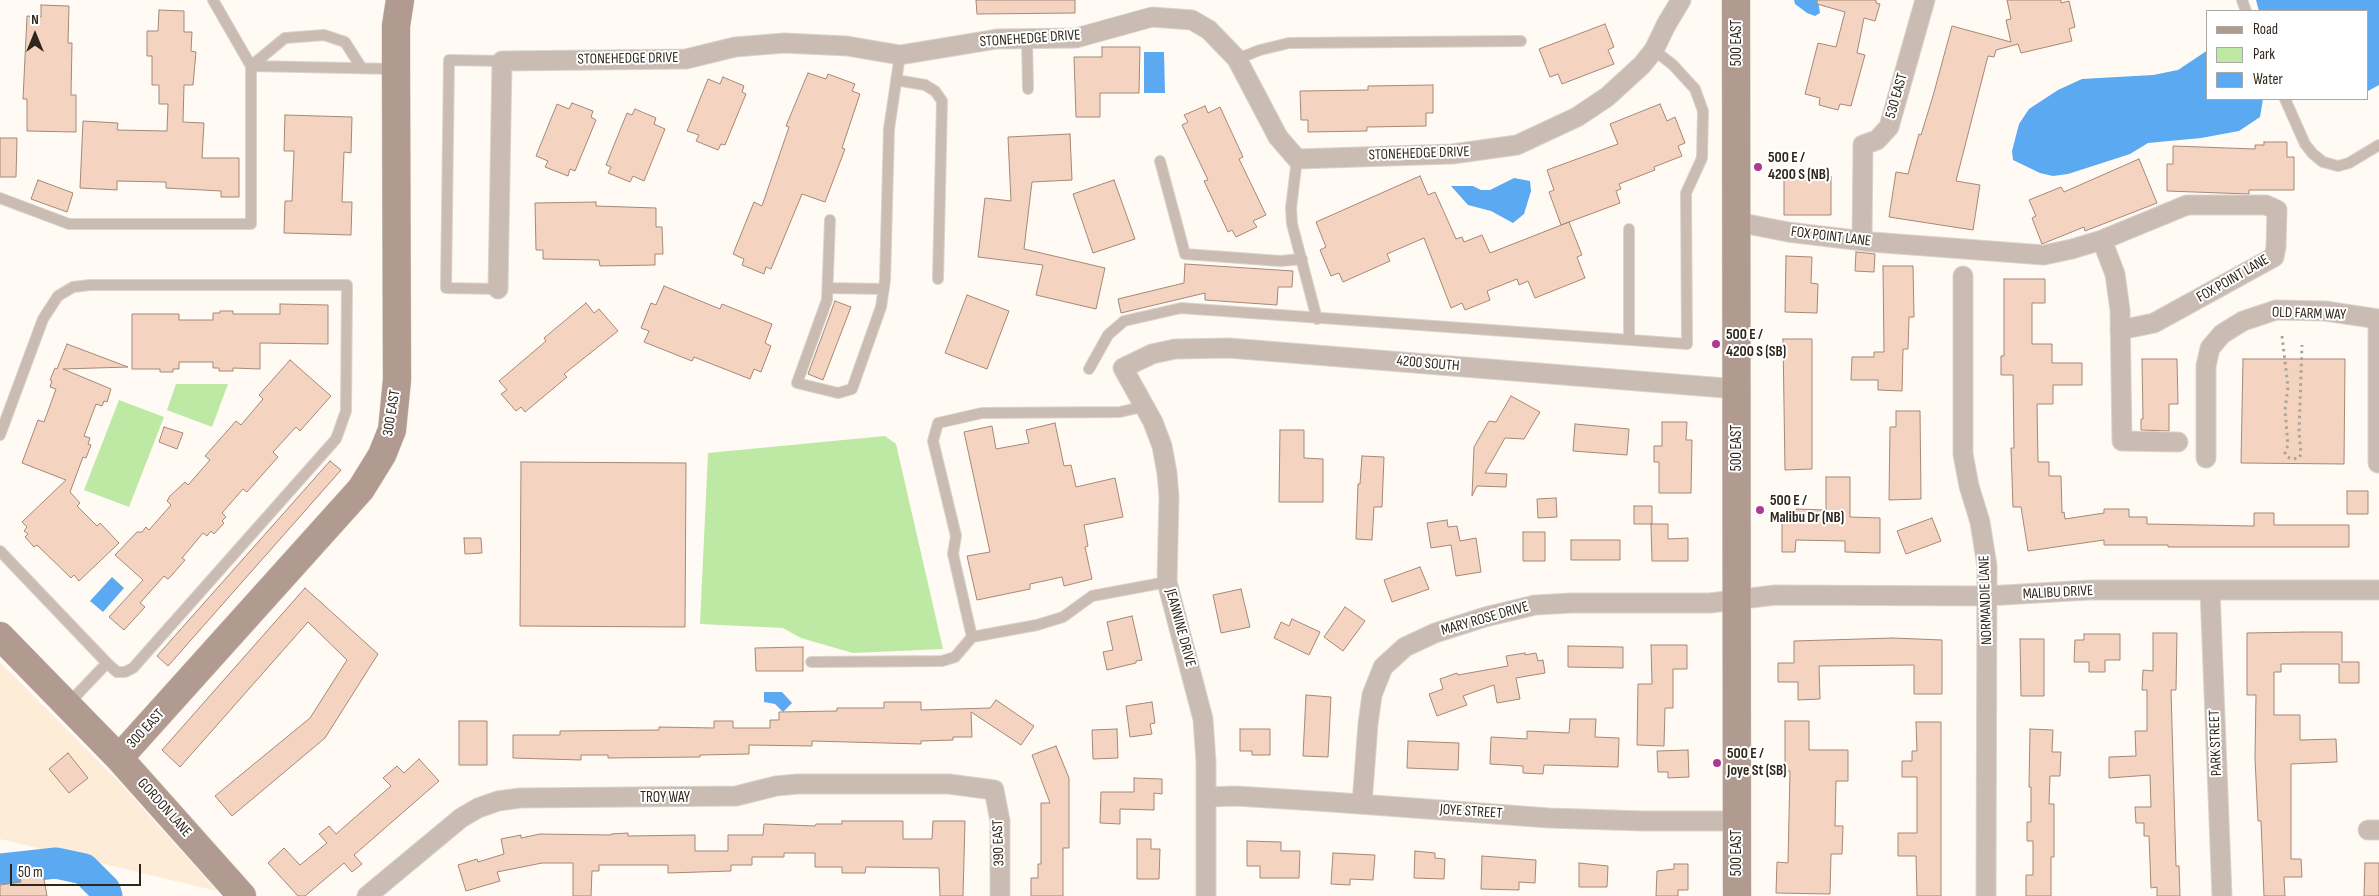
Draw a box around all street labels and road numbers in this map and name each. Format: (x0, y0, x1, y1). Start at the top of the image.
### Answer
street label: 500 EAST (1728, 20, 1746, 66)
street label: STONEHEDGE DRIVE (979, 27, 1081, 51)
street label: STONEHEDGE DRIVE (577, 49, 679, 69)
street label: 530 EAST (1882, 71, 1912, 121)
street label: STONEHEDGE DRIVE (1368, 143, 1470, 165)
street label: FOX POINT LANE (1790, 223, 1872, 251)
street label: FOX POINT LANE (2194, 251, 2272, 307)
street label: OLD FARM WAY (2272, 304, 2346, 324)
street label: 4200 SOUTH (1396, 352, 1460, 376)
street label: 300 EAST (379, 388, 405, 438)
street label: 500 EAST (1728, 425, 1746, 471)
street label: NORMANDIE LANE (1975, 555, 1997, 645)
street label: MALIBU DRIVE (2022, 582, 2094, 604)
street label: JEANNINE DRIVE (1161, 587, 1199, 669)
street label: MARY ROSE DRIVE (1439, 598, 1531, 640)
street label: 300 EAST (123, 706, 169, 752)
street label: PARK STREET (2206, 710, 2226, 776)
street label: GORDON LANE (133, 775, 195, 841)
street label: TROY WAY (640, 789, 690, 807)
street label: JOYE STREET (1439, 801, 1503, 823)
street label: 390 EAST (989, 819, 1009, 867)
street label: 500 EAST (1728, 830, 1746, 876)

